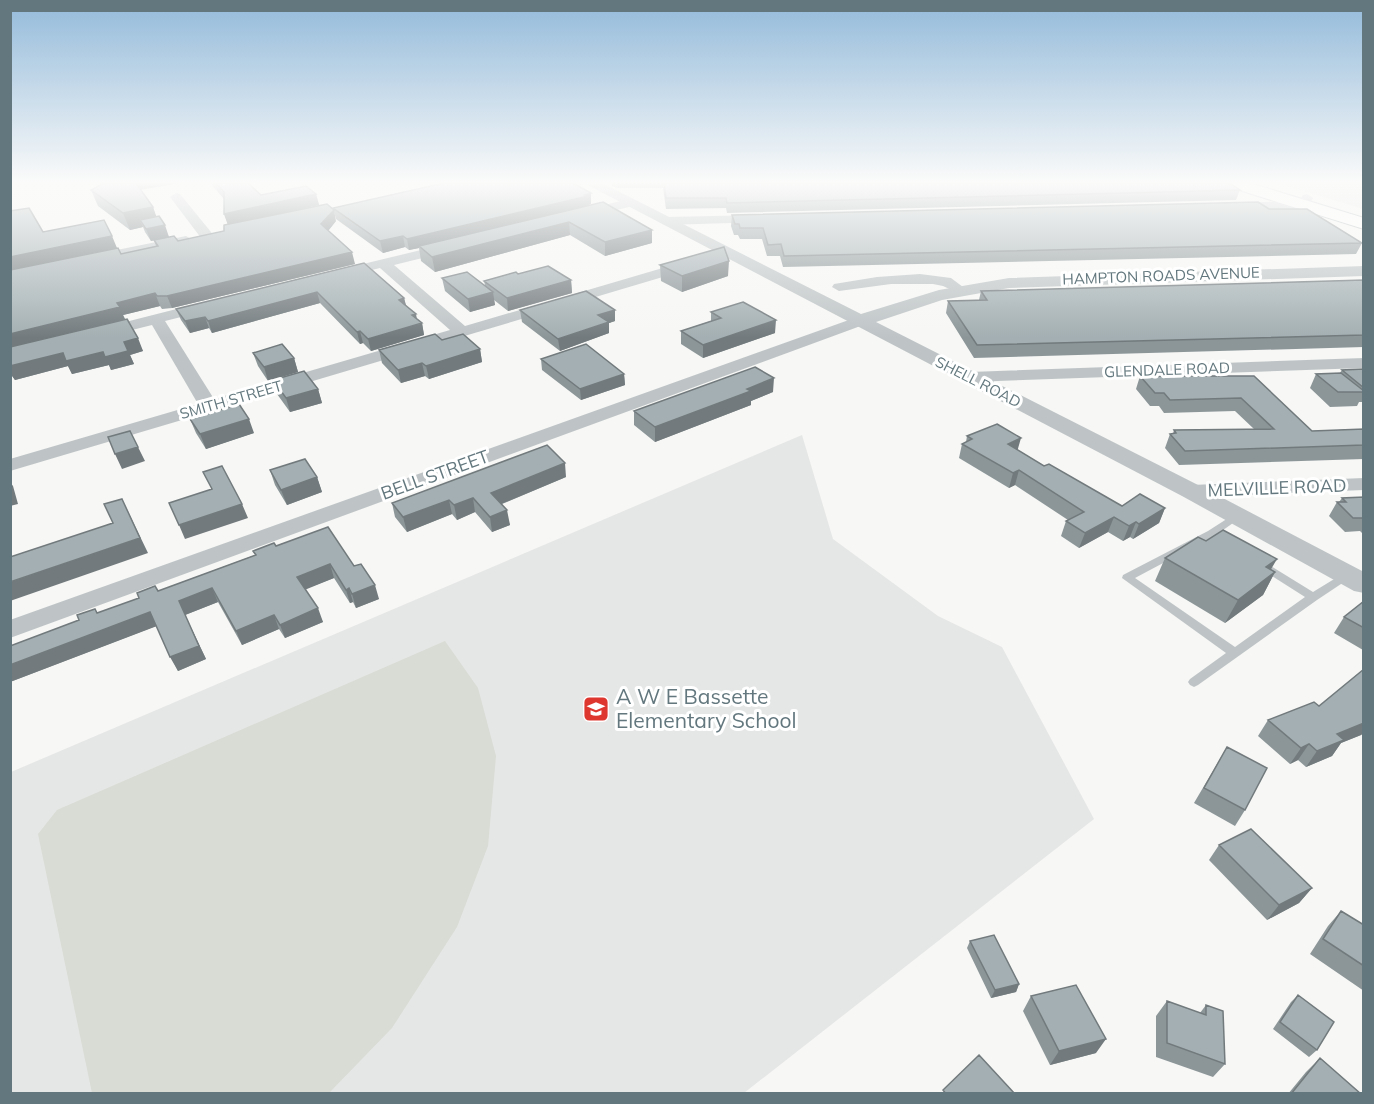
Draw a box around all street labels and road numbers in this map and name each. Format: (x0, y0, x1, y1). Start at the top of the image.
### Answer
street label: HAMPTON ROADS AVENUE (1062, 263, 1260, 288)
street label: SHELL ROAD (932, 352, 1024, 411)
street label: GLENDALE ROAD (1104, 358, 1230, 381)
street label: SMITH STREET (177, 376, 284, 423)
street label: BELL STREET (378, 444, 492, 505)
street label: MELVILLE ROAD (1207, 474, 1347, 501)

